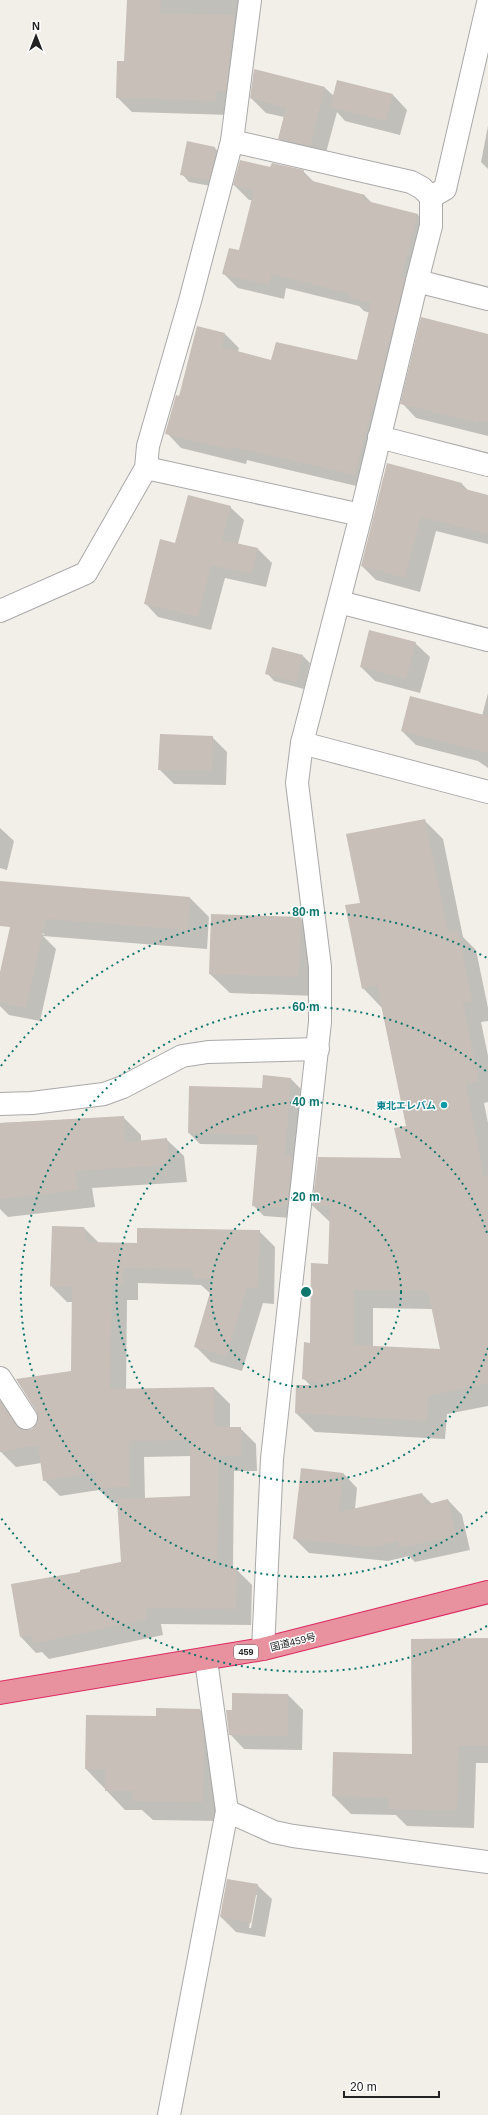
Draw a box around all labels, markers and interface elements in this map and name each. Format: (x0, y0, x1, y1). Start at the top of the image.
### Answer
north arrow (16, 16, 56, 56)
text: N (32, 20, 40, 32)
text: 80 m (292, 905, 320, 919)
text: 60 m (292, 1000, 320, 1014)
text: 40 m (292, 1095, 320, 1109)
place label: 東北エレバム (376, 1100, 436, 1111)
marker: 東北エレバム (439, 1100, 449, 1110)
text: 20 m (292, 1190, 320, 1204)
centre of rings (299, 1285, 313, 1299)
street label: 国道459号 (269, 1631, 317, 1653)
road number: 459 (234, 1645, 258, 1659)
scale bar (344, 2073, 439, 2099)
text: 20 m (350, 2080, 377, 2094)

